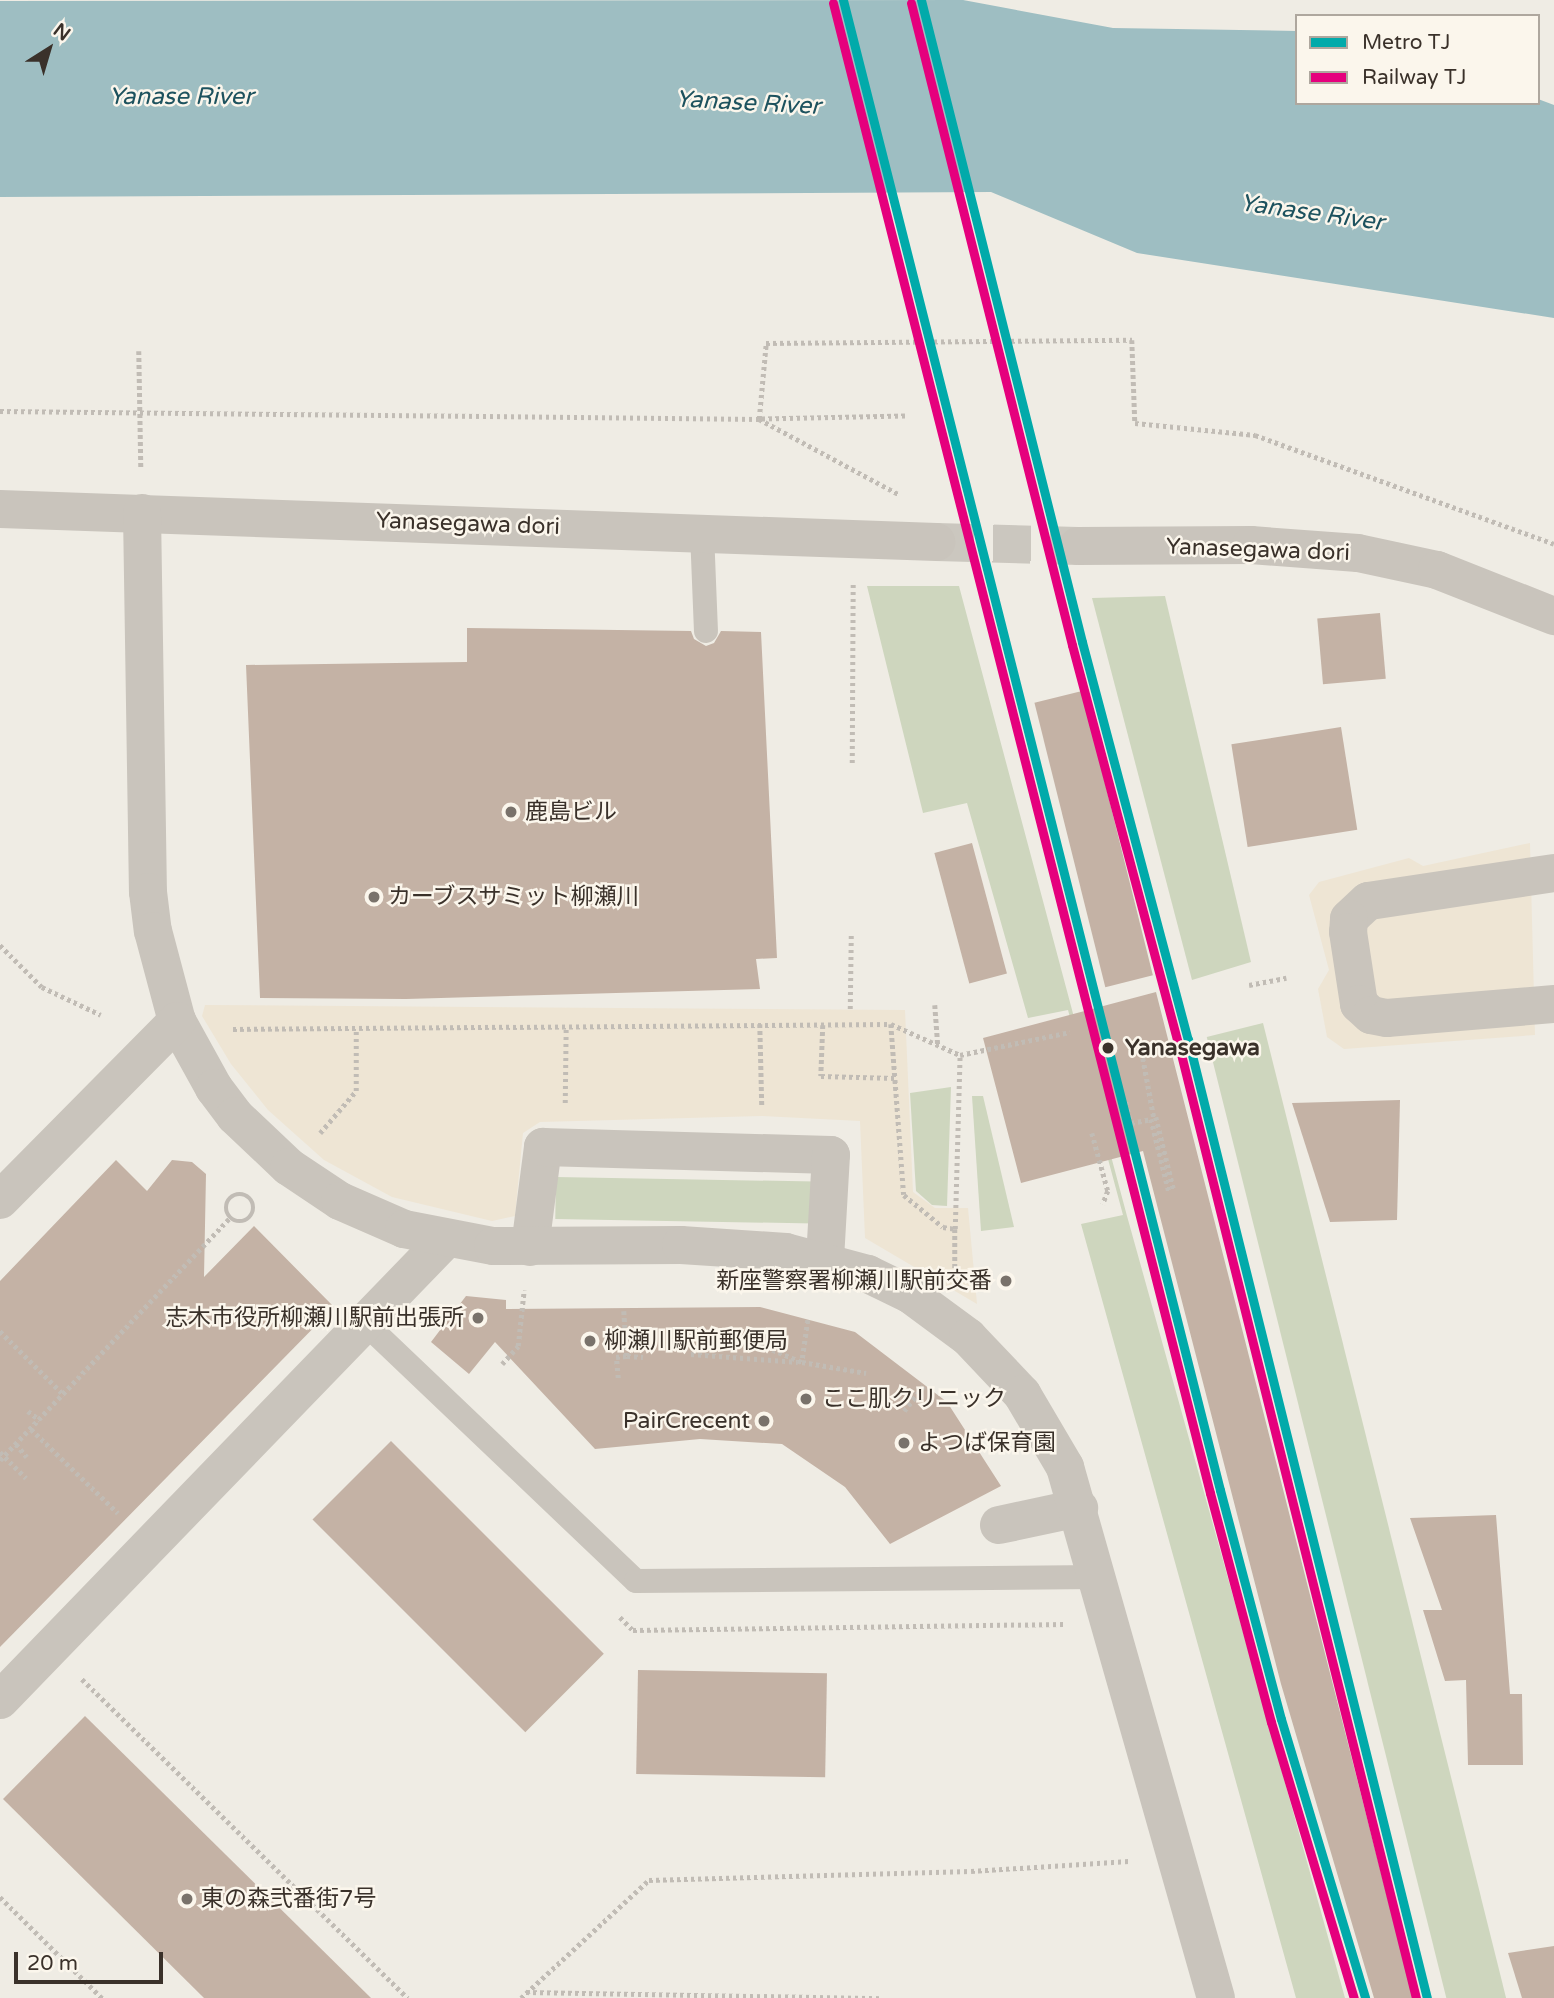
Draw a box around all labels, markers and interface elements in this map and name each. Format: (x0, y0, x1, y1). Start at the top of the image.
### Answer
north arrow (14, 14, 84, 84)
legend (1295, 14, 1540, 105)
text: N (49, 19, 74, 46)
text: Metro TJ (1362, 30, 1450, 55)
text: Railway TJ (1362, 65, 1467, 90)
water label: Yanase River (109, 83, 253, 111)
water label: Yanase River (675, 85, 821, 121)
water label: Yanase River (1238, 189, 1386, 237)
street label: Yanasegawa dori (376, 507, 560, 541)
street label: Yanasegawa dori (1166, 533, 1350, 567)
place label: 鹿島ビル (525, 798, 617, 826)
marker: 鹿島ビル (503, 804, 519, 820)
place label: カーブスサミット柳瀬川 (388, 883, 641, 911)
marker: カーブスサミット柳瀬川 (366, 889, 382, 905)
place label: Yanasegawa (1125, 1034, 1260, 1062)
marker: Yanasegawa (1097, 1037, 1119, 1059)
place label: 新座警察署柳瀬川駅前交番 (716, 1267, 992, 1295)
marker: 新座警察署柳瀬川駅前交番 (998, 1273, 1014, 1289)
place label: 志木市役所柳瀬川駅前出張所 (165, 1304, 464, 1332)
marker: 志木市役所柳瀬川駅前出張所 (470, 1310, 486, 1326)
place label: 柳瀬川駅前郵便局 (604, 1327, 788, 1355)
marker: 柳瀬川駅前郵便局 (582, 1333, 598, 1349)
place label: ここ肌クリニック (822, 1385, 1006, 1413)
marker: ここ肌クリニック (796, 1389, 816, 1409)
place label: PairCrecent (623, 1407, 750, 1435)
marker: PairCrecent (756, 1413, 772, 1429)
place label: よつば保育園 (918, 1429, 1056, 1457)
marker: よつば保育園 (896, 1435, 912, 1451)
place label: 東の森弐番街7号 (201, 1885, 376, 1913)
marker: 東の森弐番街7号 (179, 1891, 195, 1907)
scale bar (18, 1938, 166, 1982)
text: 20 m (27, 1951, 78, 1976)

